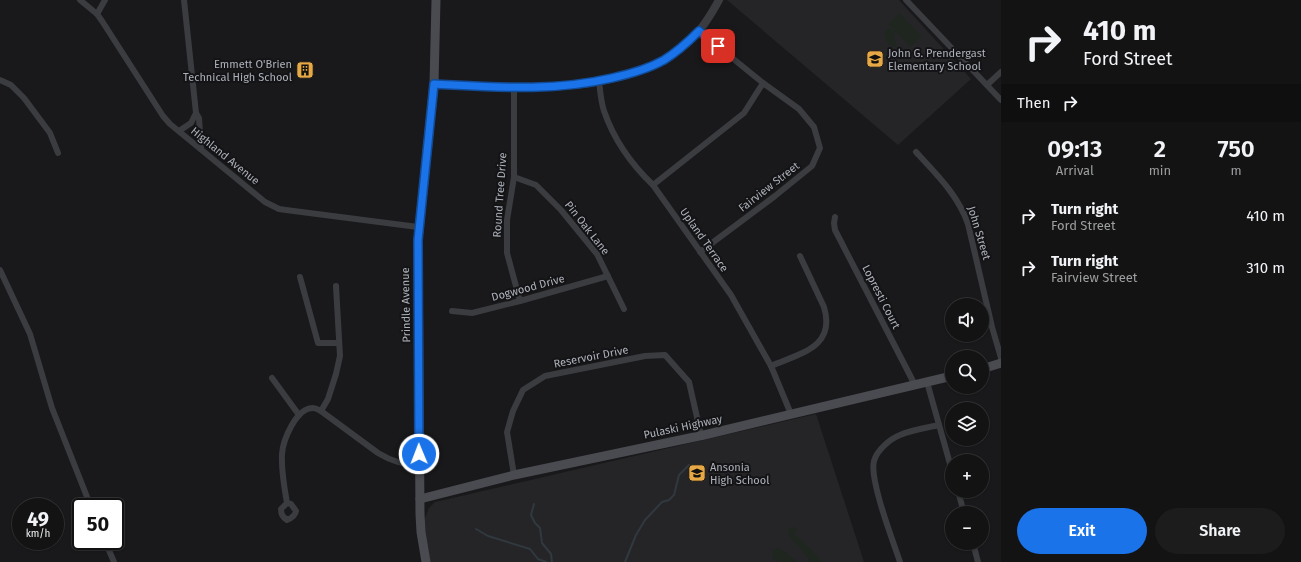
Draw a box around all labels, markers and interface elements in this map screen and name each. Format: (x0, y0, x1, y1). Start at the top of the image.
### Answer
text: 410 m (1083, 14, 1156, 47)
icon: right (1017, 16, 1069, 68)
pin (701, 29, 735, 63)
icon: arrive (707, 35, 729, 57)
place label: John G. Prendergast Elementary School (888, 47, 986, 73)
text: Ford Street (1083, 48, 1173, 70)
school or university icon: John G. Prendergast Elementary School (865, 49, 885, 69)
place label: Emmett O'Brien Technical High School (183, 58, 292, 84)
building icon: Emmett O'Brien Technical High School (295, 60, 315, 80)
icon: right (1059, 92, 1081, 114)
text: Then (1017, 94, 1051, 112)
street label: Highland Avenue (188, 124, 262, 188)
text: 09:13 (1047, 135, 1102, 163)
text: 2 (1154, 135, 1166, 163)
text: 750 (1217, 135, 1255, 163)
street label: Round Tree Drive (491, 152, 509, 238)
street label: Fairview Street (736, 159, 802, 215)
text: Arrival (1056, 163, 1094, 178)
text: min (1149, 163, 1171, 178)
text: m (1230, 163, 1242, 178)
street label: Pin Oak Lane (562, 199, 612, 257)
text: Turn right (1051, 200, 1118, 218)
street label: John Street (965, 205, 993, 261)
icon: right (1017, 205, 1039, 227)
street label: Upland Terrace (677, 206, 731, 274)
text: 410 m (1246, 207, 1285, 225)
text: Ford Street (1051, 218, 1116, 233)
text: Turn right (1051, 252, 1118, 270)
icon: right (1017, 257, 1039, 279)
text: 310 m (1246, 259, 1285, 277)
street label: Lopresti Court (859, 263, 903, 331)
street label: Prindle Avenue (399, 267, 413, 343)
text: Fairview Street (1051, 270, 1138, 285)
street label: Dogwood Drive (490, 272, 566, 304)
map controls (945, 298, 989, 550)
button: sound (945, 298, 989, 342)
street label: Reservoir Drive (553, 343, 629, 371)
button: search (945, 350, 989, 394)
button: layers (945, 402, 989, 446)
street label: Pulaski Highway (642, 412, 724, 442)
position arrow (398, 433, 440, 475)
button: + (945, 454, 989, 498)
place label: Ansonia High School (710, 461, 769, 487)
school or university icon: Ansonia High School (687, 463, 707, 483)
speed limit sign: 50 (72, 498, 124, 550)
button: − (945, 506, 989, 550)
text: 49 (27, 507, 49, 531)
button: Exit (1017, 508, 1147, 554)
button: Share (1155, 508, 1285, 554)
text: km/h (26, 528, 50, 540)

